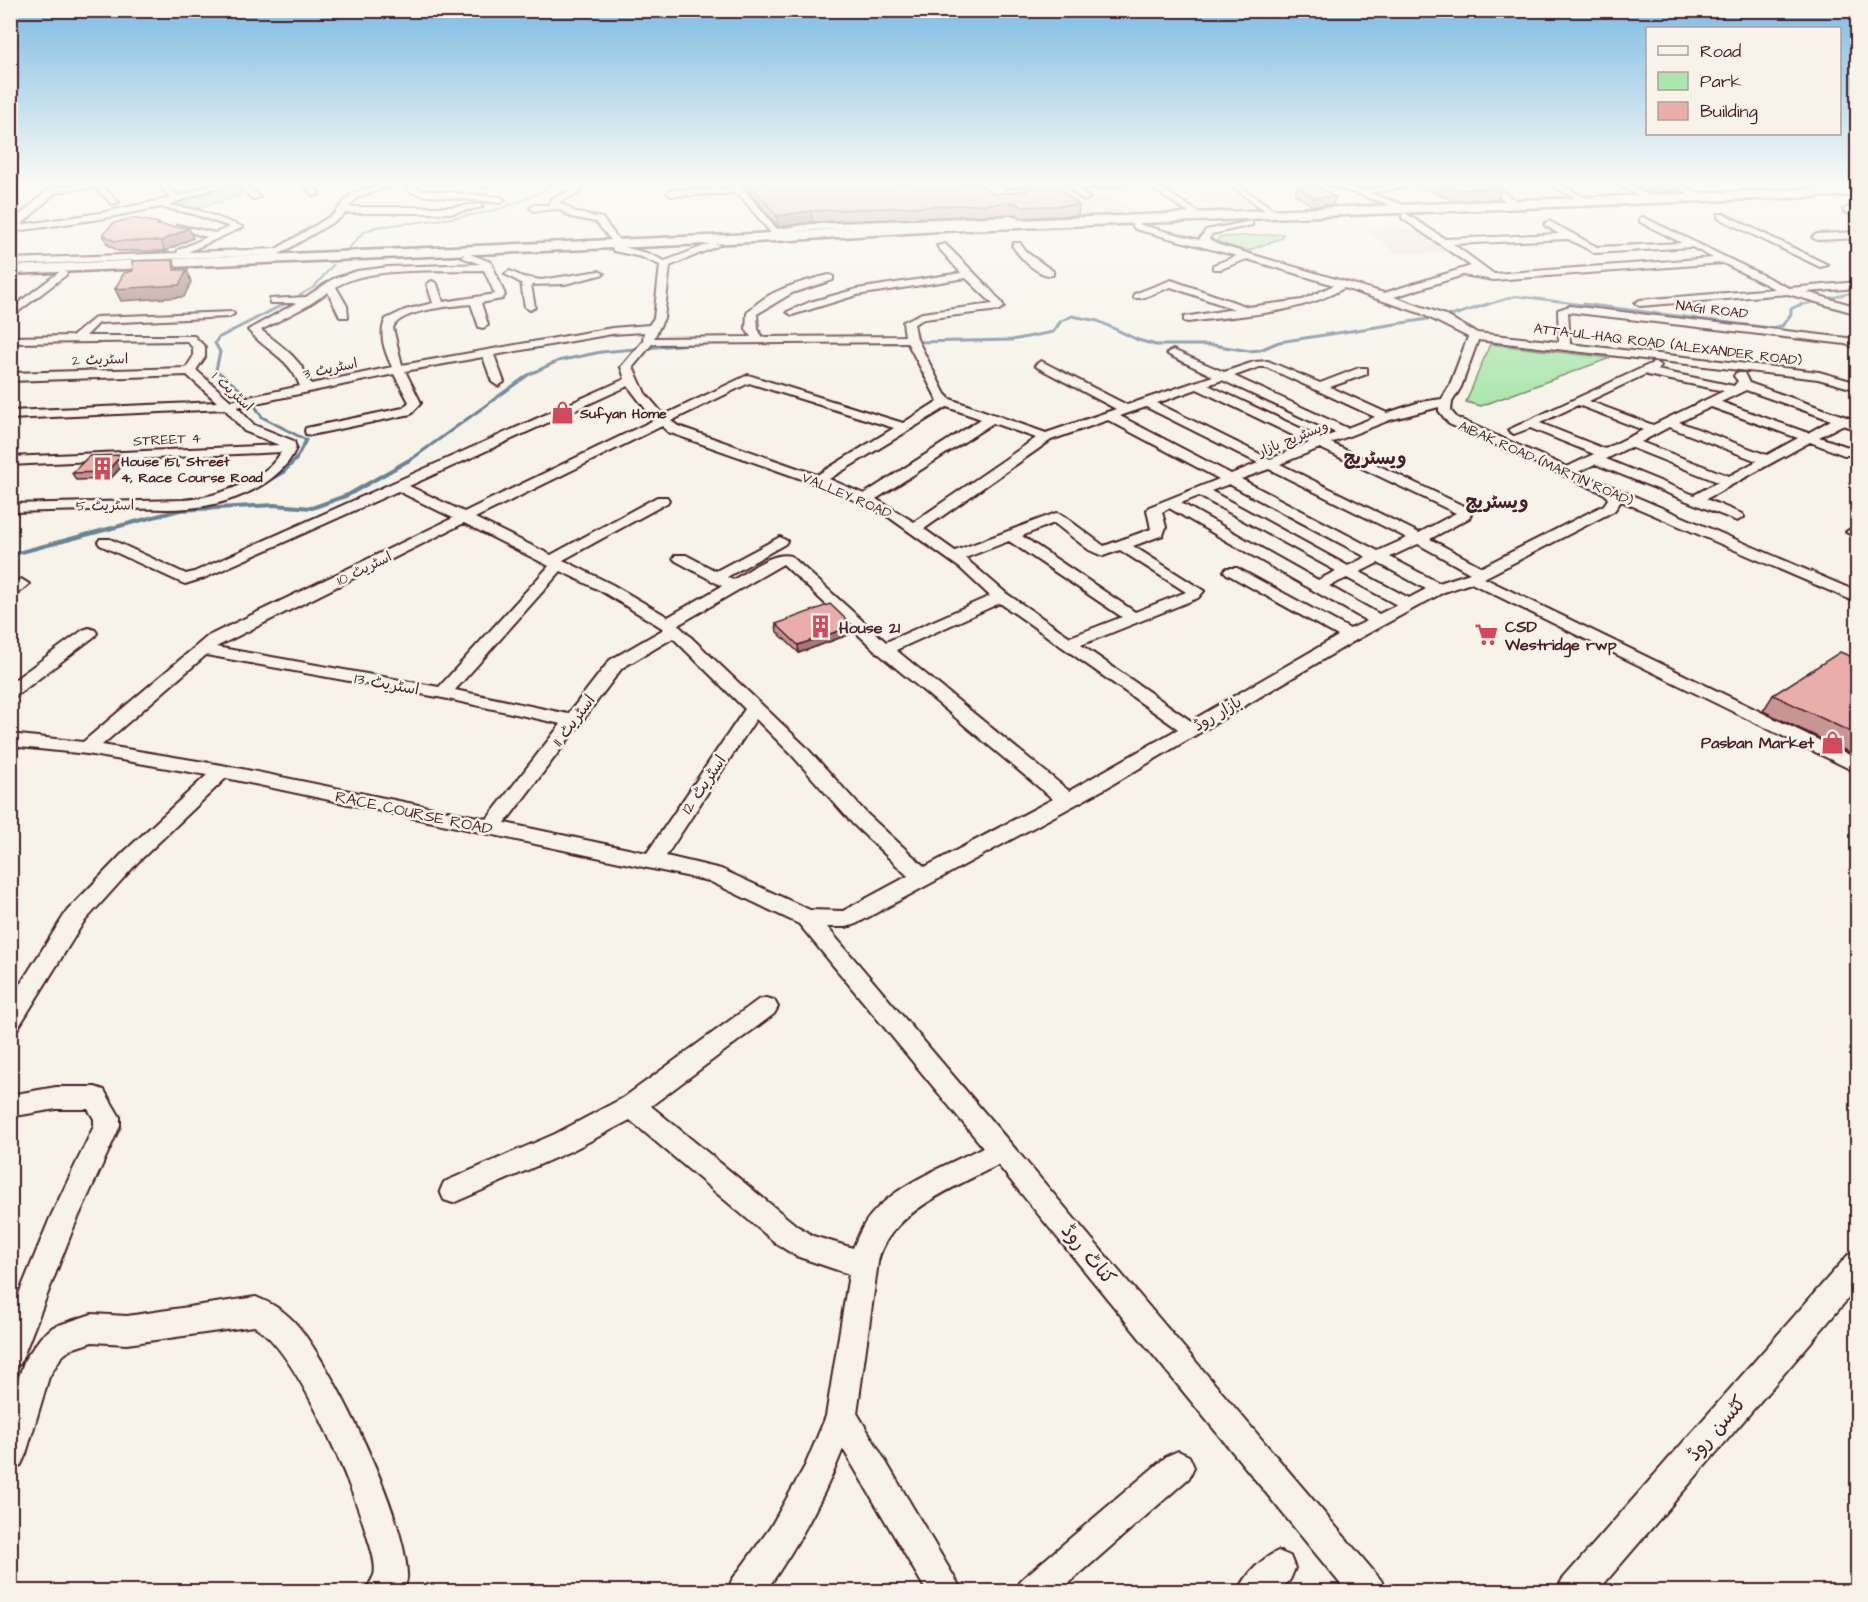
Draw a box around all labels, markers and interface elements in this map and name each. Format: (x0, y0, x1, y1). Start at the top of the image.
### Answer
legend (1646, 27, 1841, 135)
text: Road (1700, 39, 1741, 64)
text: Park (1700, 69, 1742, 94)
text: Building (1700, 99, 1758, 125)
street label: NAGI ROAD (1675, 296, 1749, 324)
street label: ATTA-UL-HAQ ROAD (ALEXANDER ROAD) (1533, 319, 1803, 371)
street label: اسٹریٹ 2 (72, 349, 129, 371)
street label: اسٹریٹ 3 (301, 353, 359, 385)
street label: اسٹریٹ 1 (207, 367, 257, 416)
shop icon: Sufyan Home (549, 400, 575, 426)
place label: Sufyan Home (579, 404, 667, 424)
street label: ویسٹریج بازار (1254, 416, 1332, 462)
street label: AIBAK ROAD (MARTIN ROAD) (1455, 416, 1636, 512)
street label: STREET 4 (133, 428, 202, 452)
district label: ویسٹریج (1344, 446, 1406, 471)
place label: House 151, Street 4, Race Course Road (121, 452, 264, 488)
building icon: House 151, Street 4, Race Course Road (90, 456, 116, 482)
street label: VALLEY ROAD (799, 468, 895, 524)
district label: ویسٹریج (1466, 490, 1528, 515)
street label: اسٹریٹ 5 (76, 495, 134, 517)
street label: اسٹریٹ 10 (334, 547, 395, 591)
building icon: House 21 (808, 614, 834, 640)
place label: CSD Westridge rwp (1504, 616, 1617, 658)
place label: House 21 (839, 617, 901, 639)
supermarket icon: CSD Westridge rwp (1474, 622, 1500, 648)
street label: اسٹریٹ 13 (353, 667, 421, 700)
street label: اسٹریٹ 11 (547, 690, 600, 751)
street label: بازار روڈ (1189, 691, 1246, 737)
shop icon: Pasban Market (1819, 729, 1845, 755)
place label: Pasban Market (1701, 732, 1815, 754)
street label: اسٹریٹ 12 (676, 751, 732, 818)
street label: RACE COURSE ROAD (333, 786, 494, 840)
street label: کناٹ روڈ (1054, 1218, 1122, 1291)
street label: کٹسن روڈ (1680, 1390, 1753, 1468)

